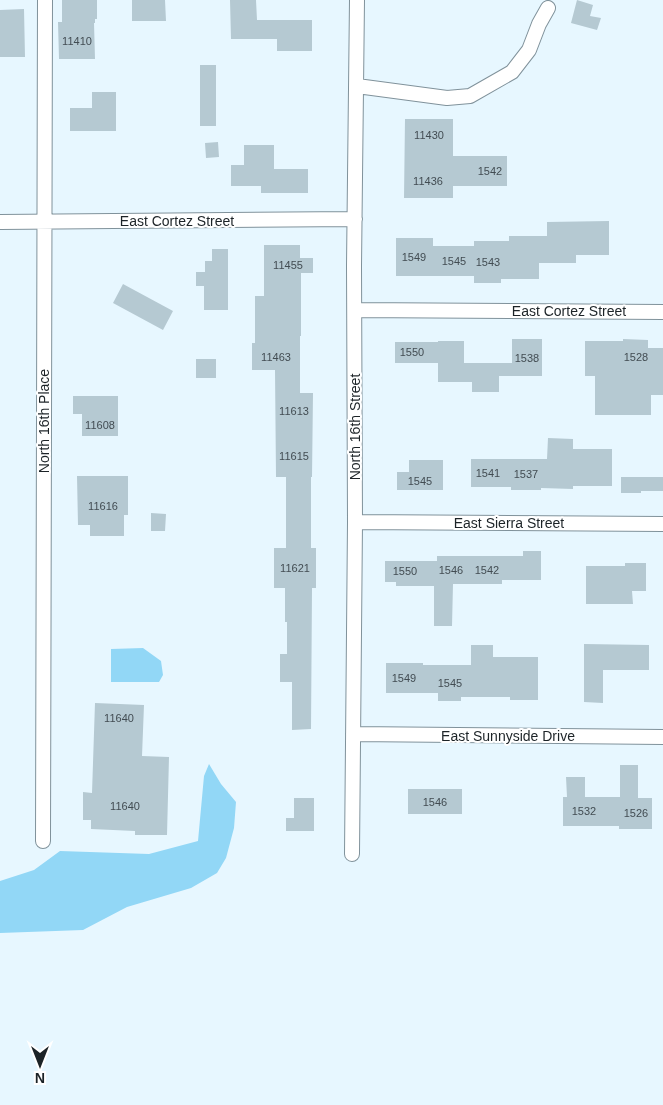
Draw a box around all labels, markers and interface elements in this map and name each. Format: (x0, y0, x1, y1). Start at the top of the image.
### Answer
house number: 11410 (62, 35, 92, 47)
house number: 11430 (414, 129, 444, 141)
house number: 1542 (478, 165, 502, 177)
house number: 11436 (413, 175, 443, 187)
street label: East Cortez Street (120, 213, 234, 229)
house number: 1549 (402, 251, 426, 263)
house number: 1545 (442, 255, 466, 267)
house number: 1543 (476, 256, 500, 268)
house number: 11455 (273, 259, 303, 271)
street label: East Cortez Street (512, 303, 626, 319)
house number: 1550 (400, 346, 424, 358)
house number: 11463 (261, 351, 291, 363)
house number: 1528 (624, 351, 648, 363)
house number: 1538 (515, 352, 539, 364)
street label: North 16th Place (36, 369, 52, 473)
street label: North 16th Street (347, 374, 363, 480)
house number: 11613 (279, 405, 309, 417)
house number: 11608 (85, 419, 115, 431)
house number: 11615 (279, 450, 309, 462)
house number: 1541 (476, 467, 500, 479)
house number: 1537 (514, 468, 538, 480)
house number: 1545 (408, 475, 432, 487)
house number: 11616 (88, 500, 118, 512)
street label: East Sierra Street (454, 515, 564, 531)
house number: 11621 (280, 562, 310, 574)
house number: 1546 (439, 564, 463, 576)
house number: 1542 (475, 564, 499, 576)
house number: 1550 (393, 565, 417, 577)
house number: 1549 (392, 672, 416, 684)
house number: 1545 (438, 677, 462, 689)
house number: 11640 (104, 712, 134, 724)
street label: East Sunnyside Drive (441, 728, 575, 744)
house number: 1546 (423, 796, 447, 808)
house number: 11640 (110, 800, 140, 812)
house number: 1532 (572, 805, 596, 817)
house number: 1526 (624, 807, 648, 819)
north arrow (15, 1040, 65, 1090)
text: N (35, 1070, 45, 1086)

